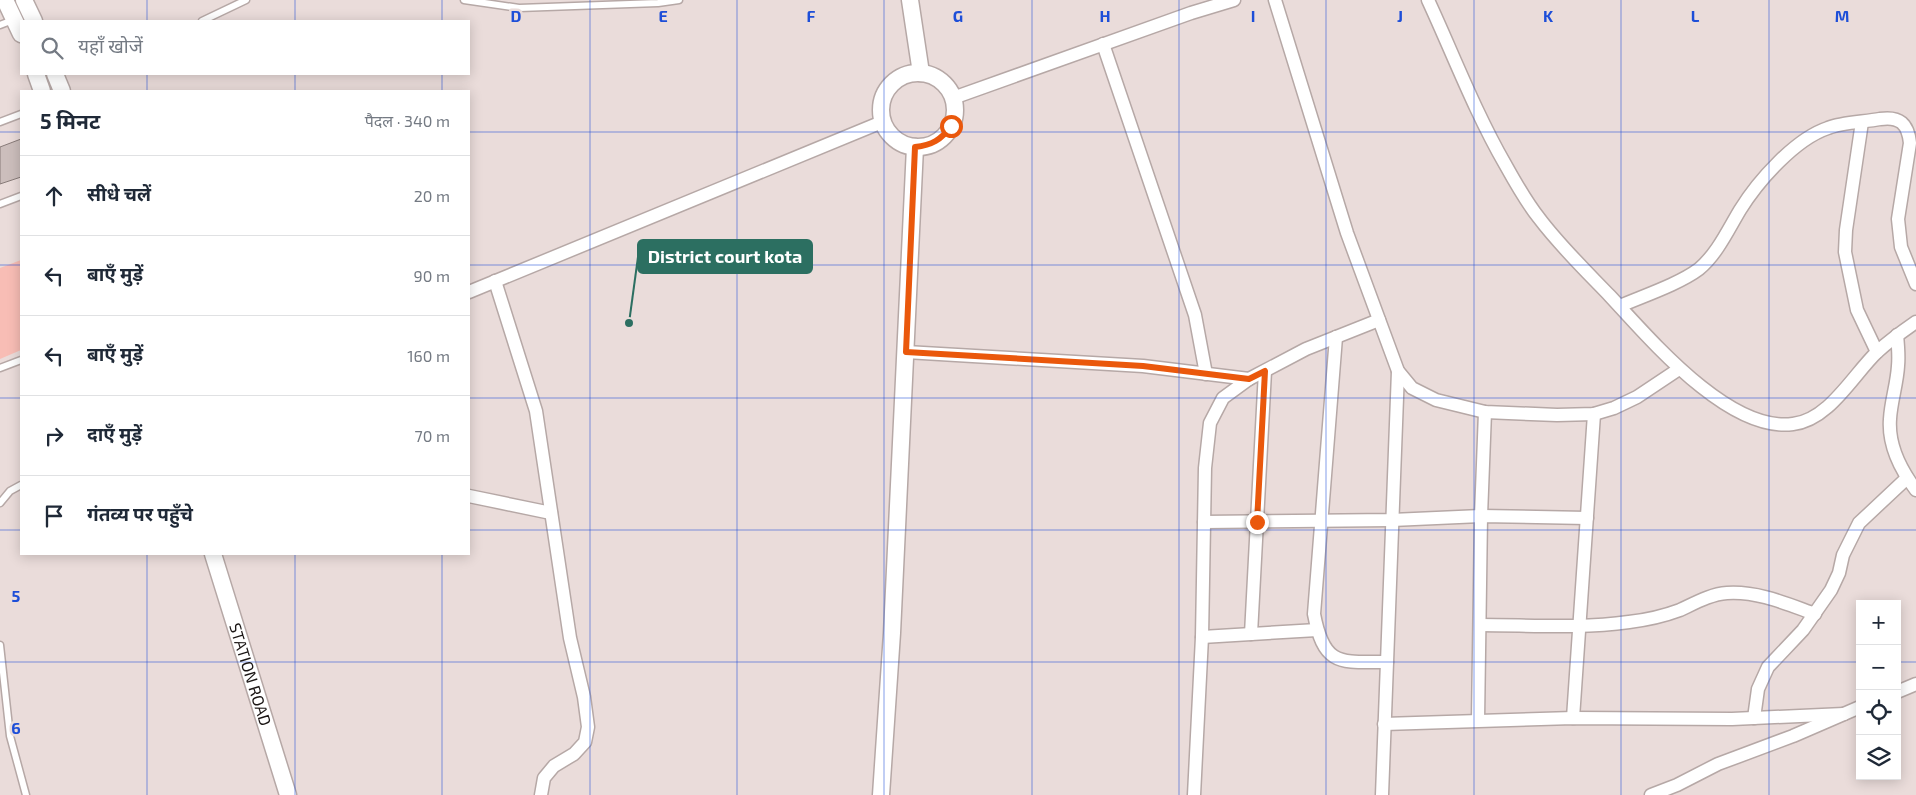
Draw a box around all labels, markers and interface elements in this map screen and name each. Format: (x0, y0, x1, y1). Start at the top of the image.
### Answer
text: D (511, 6, 522, 25)
text: E (658, 6, 668, 25)
text: F (807, 6, 816, 25)
text: G (953, 6, 963, 25)
text: H (1099, 6, 1111, 25)
text: I (1251, 6, 1255, 25)
text: J (1397, 6, 1403, 25)
text: K (1543, 6, 1554, 25)
text: L (1691, 6, 1700, 25)
text: M (1835, 6, 1849, 25)
search box (20, 20, 470, 75)
icon: search (38, 34, 66, 62)
text: यहाँ खोजें (78, 34, 143, 57)
text: 5 मिनट (40, 108, 100, 133)
text: पैदल · 340 m (365, 111, 450, 130)
route start (940, 115, 963, 138)
icon: ahead (40, 182, 68, 210)
text: सीधे चलें (87, 182, 151, 205)
text: 20 m (414, 186, 450, 205)
callout: District court kota (638, 240, 812, 273)
text: District court kota (648, 245, 802, 267)
icon: left (40, 262, 68, 290)
text: बाएँ मुड़ें (87, 262, 143, 285)
text: 90 m (414, 266, 450, 285)
icon: left (40, 342, 68, 370)
text: बाएँ मुड़ें (87, 342, 143, 365)
text: 160 m (407, 346, 450, 365)
icon: right (40, 422, 68, 450)
text: दाएँ मुड़ें (87, 422, 142, 445)
text: 70 m (415, 426, 450, 445)
icon: arrive (40, 502, 68, 530)
text: गंतव्य पर पहुँचे (87, 502, 193, 525)
route end (1246, 511, 1269, 534)
text: 5 (12, 586, 21, 605)
map controls (1856, 600, 1901, 780)
button: + (1856, 600, 1901, 645)
street label: STATION ROAD (226, 620, 276, 728)
button: − (1856, 645, 1901, 690)
button: locate (1856, 690, 1901, 735)
text: 6 (11, 718, 21, 737)
button: layers (1856, 735, 1901, 780)

